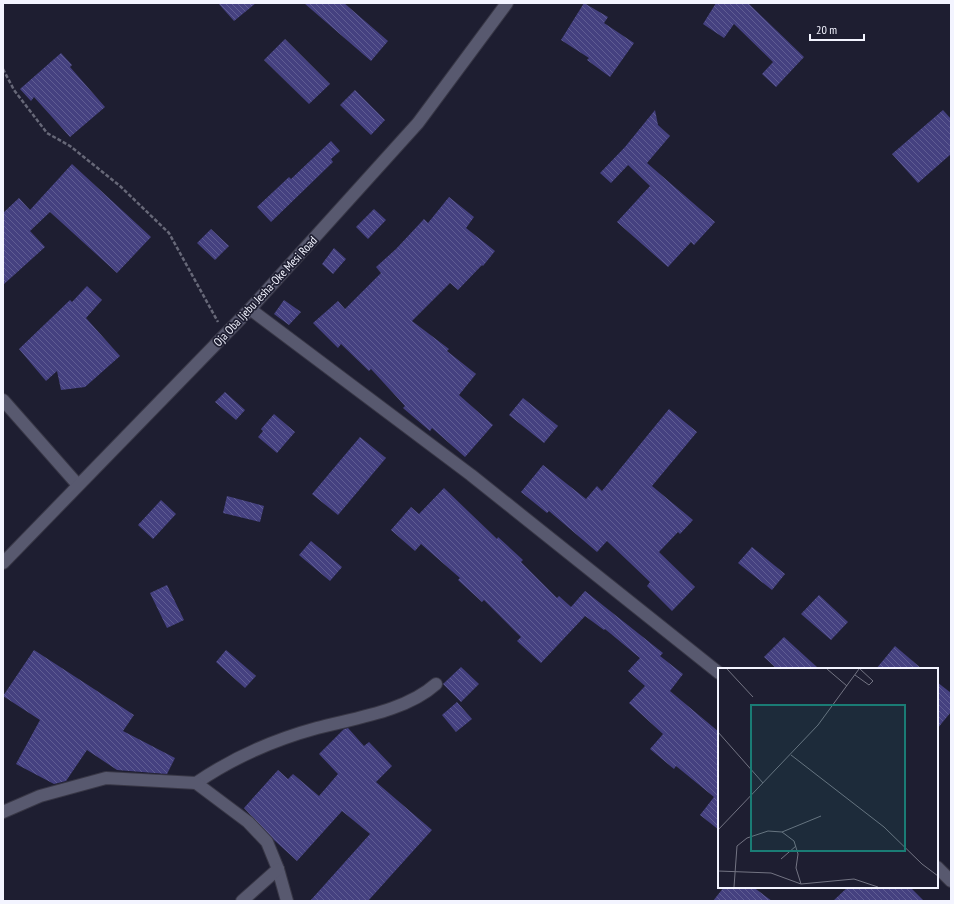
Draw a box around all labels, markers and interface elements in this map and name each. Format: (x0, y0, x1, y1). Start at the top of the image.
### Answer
scale bar (810, 16, 864, 42)
text: 20 m (816, 22, 837, 37)
street label: Oja Oba Ijebu Jesha-Oke Mesi Road (210, 233, 320, 349)
inset map (718, 668, 938, 888)

